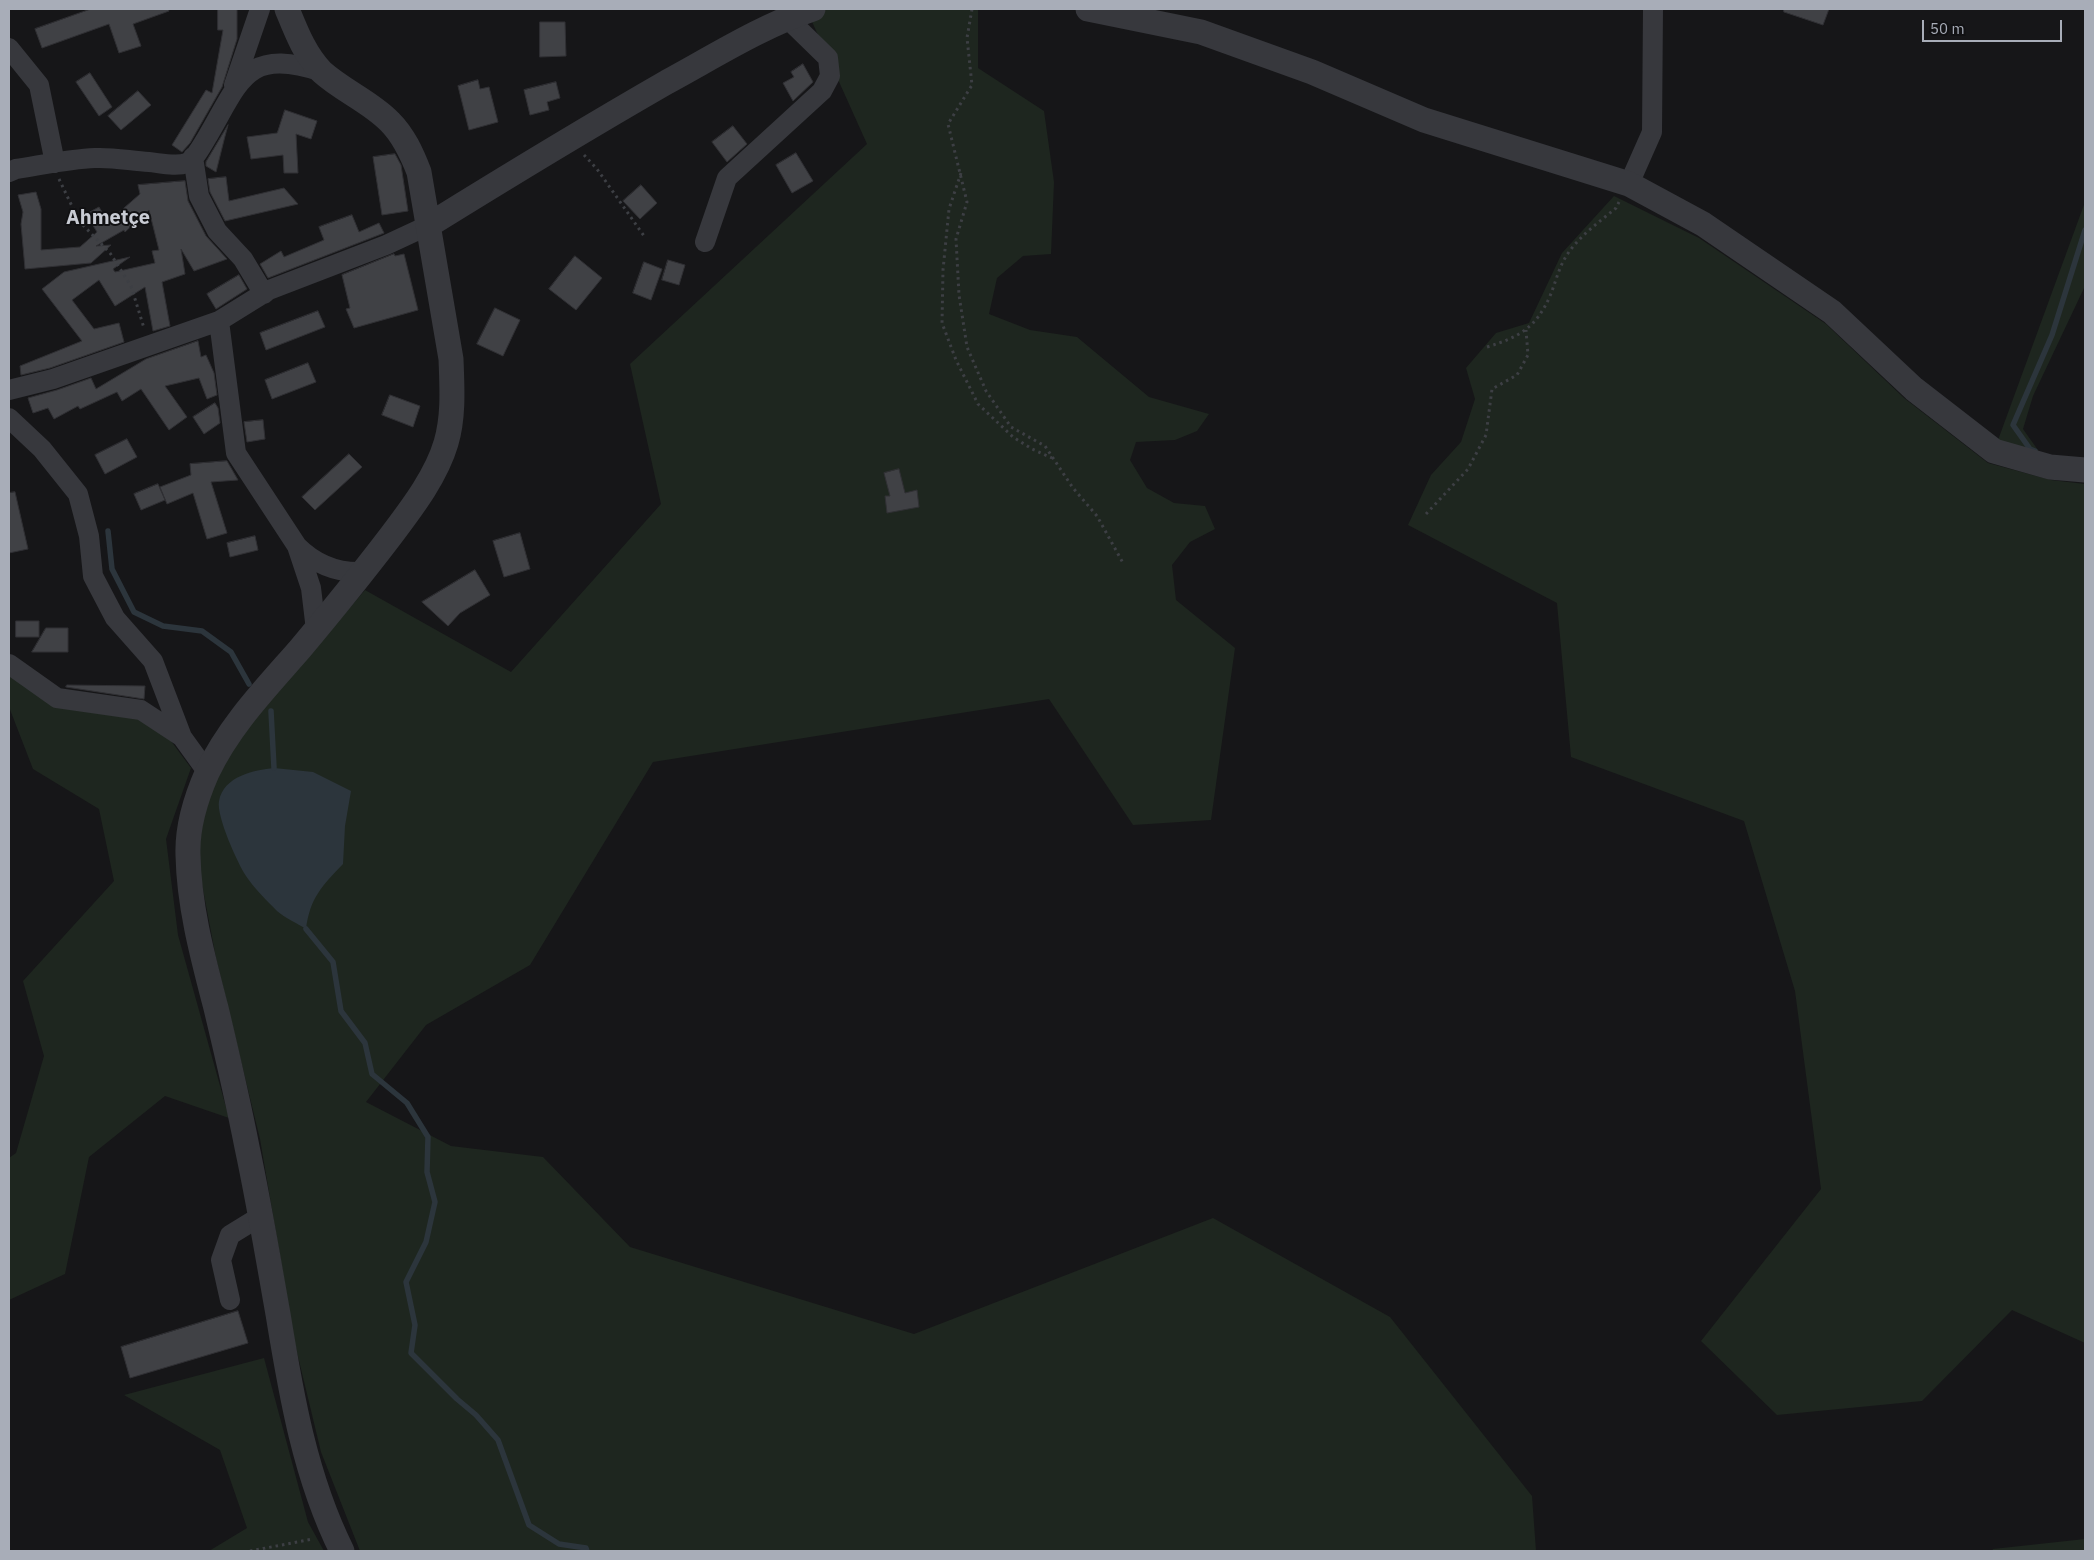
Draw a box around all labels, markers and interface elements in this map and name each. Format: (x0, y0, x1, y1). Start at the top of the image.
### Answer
scale bar (1924, 10, 2064, 42)
text: 50 m (1930, 19, 1965, 38)
district label: Ahmetçe (66, 206, 150, 230)

